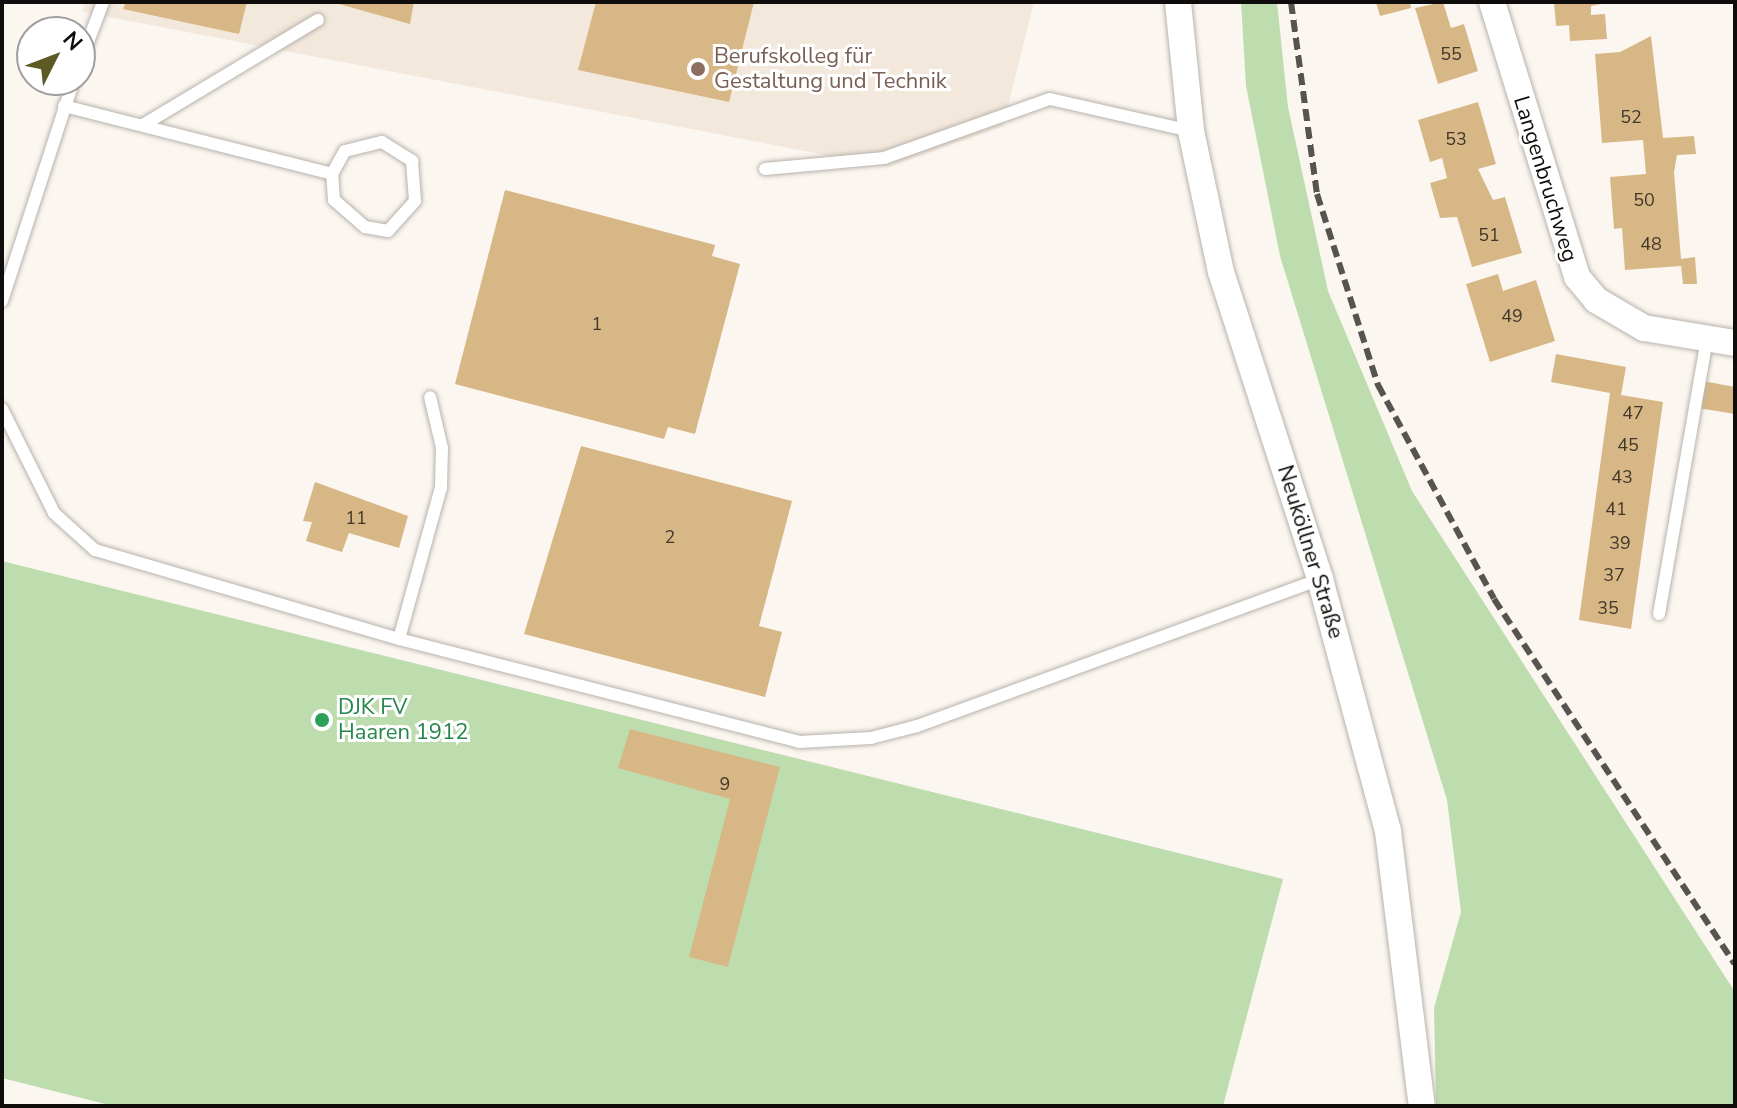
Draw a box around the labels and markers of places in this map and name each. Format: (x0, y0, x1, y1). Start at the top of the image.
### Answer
place label: Berufskolleg für Gestaltung und Technik (714, 43, 947, 94)
marker: Berufskolleg für Gestaltung und Technik (689, 60, 707, 78)
place label: DJK FV Haaren 1912 (338, 694, 468, 746)
marker: DJK FV Haaren 1912 (313, 711, 331, 729)

